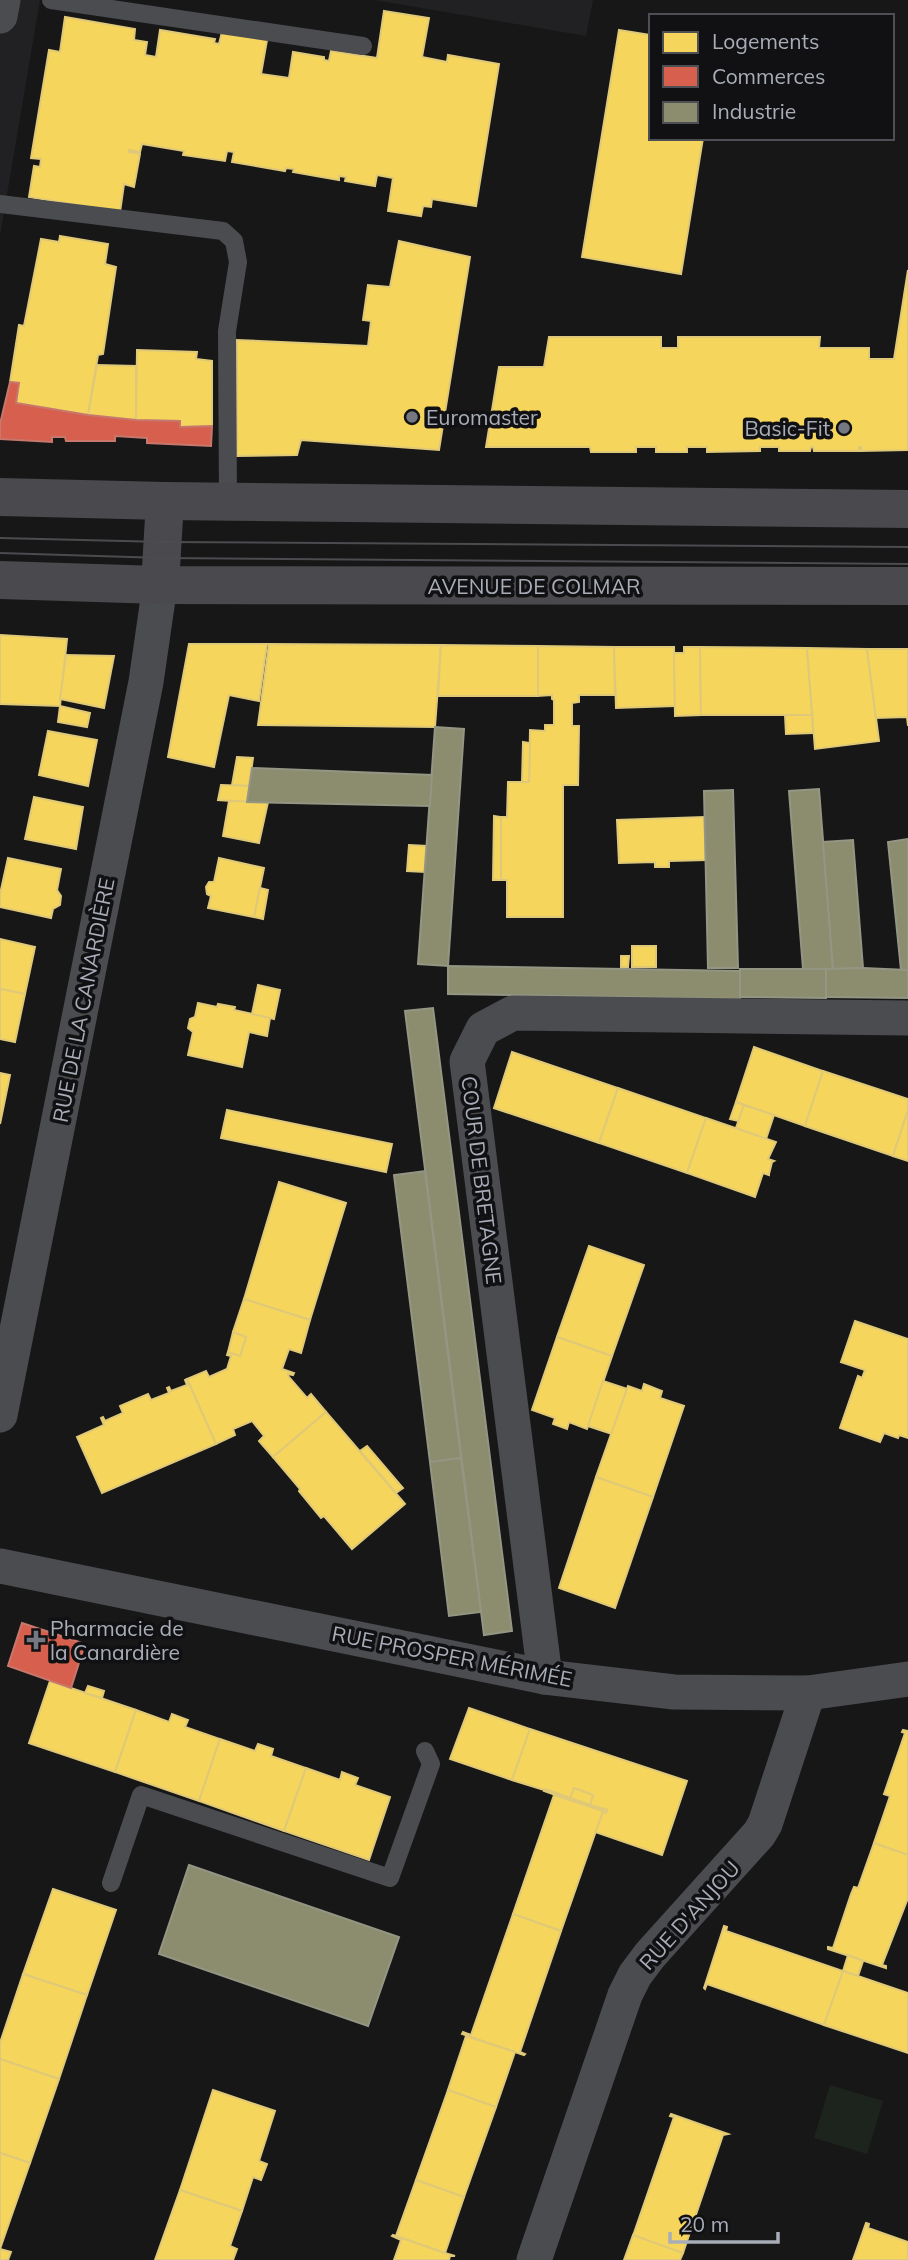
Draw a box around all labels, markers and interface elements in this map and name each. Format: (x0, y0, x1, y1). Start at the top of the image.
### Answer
legend (649, 14, 894, 140)
text: Logements (712, 28, 819, 54)
text: Commerces (712, 63, 825, 89)
text: Industrie (712, 98, 796, 124)
place label: Euromaster (426, 404, 538, 430)
marker: Euromaster (404, 409, 420, 425)
place label: Basic-Fit (744, 415, 830, 441)
marker: Basic-Fit (836, 420, 852, 436)
street label: AVENUE DE COLMAR (427, 573, 641, 599)
street label: RUE DE LA CANARDIÈRE (47, 876, 119, 1124)
street label: COUR DE BRETAGNE (456, 1074, 508, 1286)
place label: Pharmacie de la Canardière (50, 1615, 184, 1665)
street label: RUE PROSPER MÉRIMÉE (330, 1620, 574, 1692)
marker: Pharmacie de la Canardière (28, 1632, 44, 1648)
street label: RUE D'ANJOU (633, 1855, 745, 1975)
scale bar (670, 2200, 778, 2244)
text: 20 m (680, 2211, 729, 2237)

